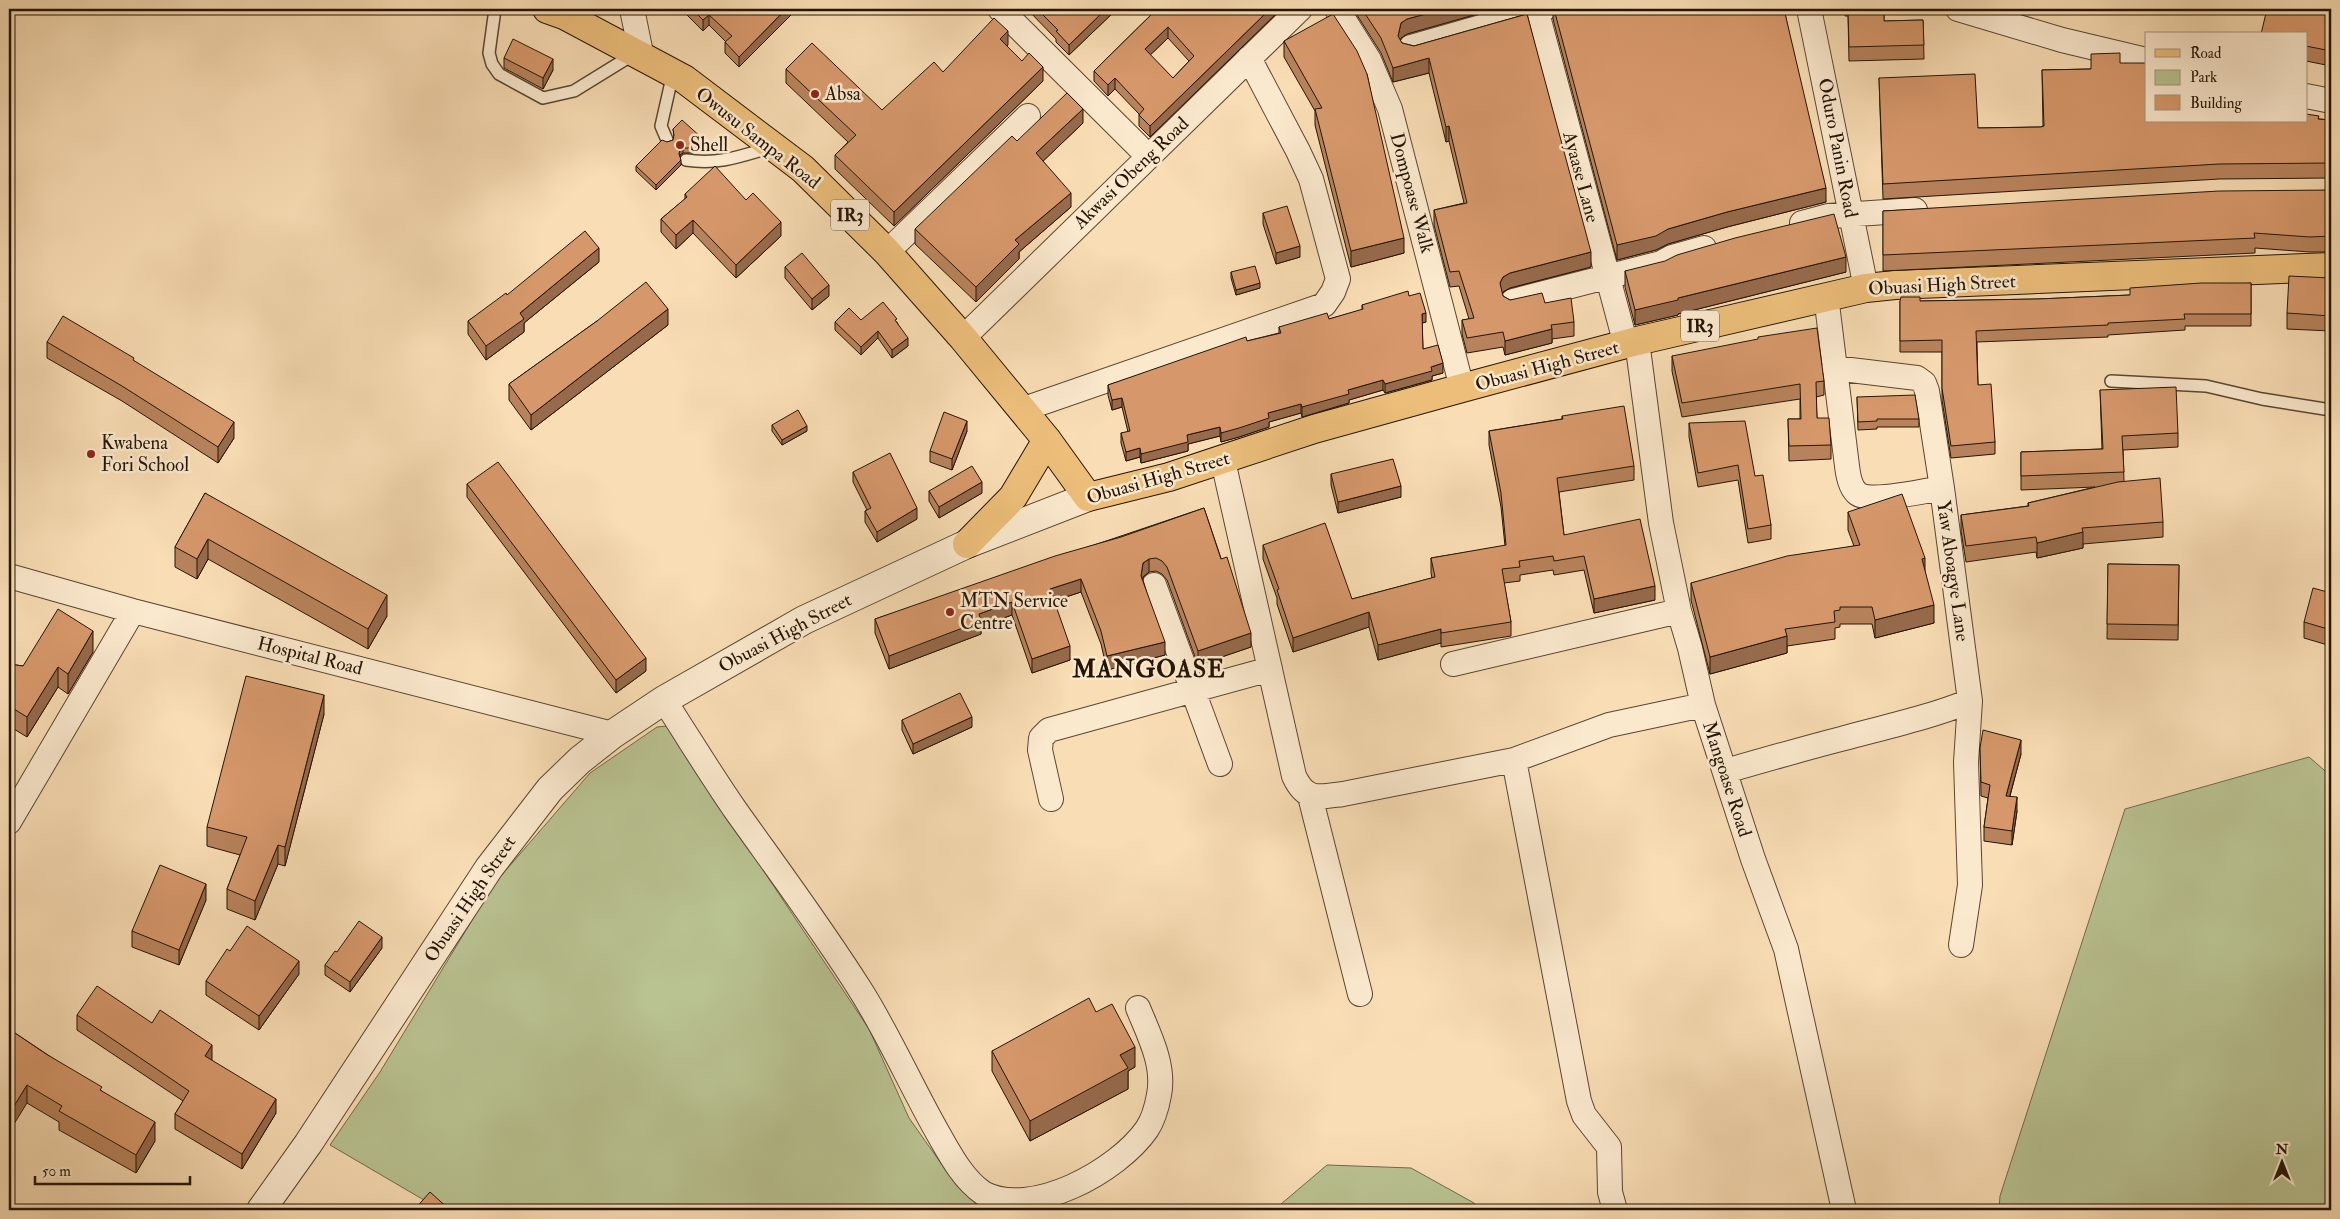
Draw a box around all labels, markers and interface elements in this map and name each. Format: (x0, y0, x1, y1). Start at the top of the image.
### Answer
legend (2145, 32, 2308, 122)
text: Road (2190, 44, 2222, 63)
text: Park (2190, 68, 2217, 87)
street label: Oduro Panin Road (1813, 76, 1863, 220)
street label: Owusu Sampa Road (690, 82, 826, 195)
place label: Absa (824, 82, 861, 106)
marker: Absa (809, 88, 821, 100)
text: Building (2190, 94, 2242, 113)
street label: Akwasi Obeng Road (1067, 111, 1194, 235)
street label: Ayaase Lane (1557, 128, 1605, 225)
street label: Dompoase Walk (1383, 130, 1440, 256)
place label: Shell (690, 133, 728, 157)
marker: Shell (674, 139, 686, 151)
road number: IR3 (831, 200, 869, 230)
street label: Obuasi High Street (1868, 269, 2016, 301)
road number: IR3 (1681, 310, 1719, 342)
street label: Obuasi High Street (1473, 335, 1621, 397)
place label: Kwabena Fori School (101, 431, 189, 477)
street label: Obuasi High Street (1084, 446, 1232, 510)
marker: Kwabena Fori School (85, 448, 97, 460)
street label: Yaw Aboagye Lane (1931, 499, 1975, 643)
street label: Obuasi High Street (714, 588, 856, 678)
place label: MTN Service Centre (960, 589, 1068, 635)
marker: MTN Service Centre (944, 606, 956, 618)
street label: Hospital Road (254, 631, 366, 682)
district label: MANGOASE (1072, 654, 1225, 685)
street label: Mangoase Road (1697, 718, 1757, 841)
street label: Obuasi High Street (419, 831, 521, 967)
north arrow (2258, 1136, 2308, 1186)
text: N (2275, 1141, 2289, 1158)
scale bar (35, 1154, 190, 1186)
text: 50 m (42, 1162, 71, 1181)

